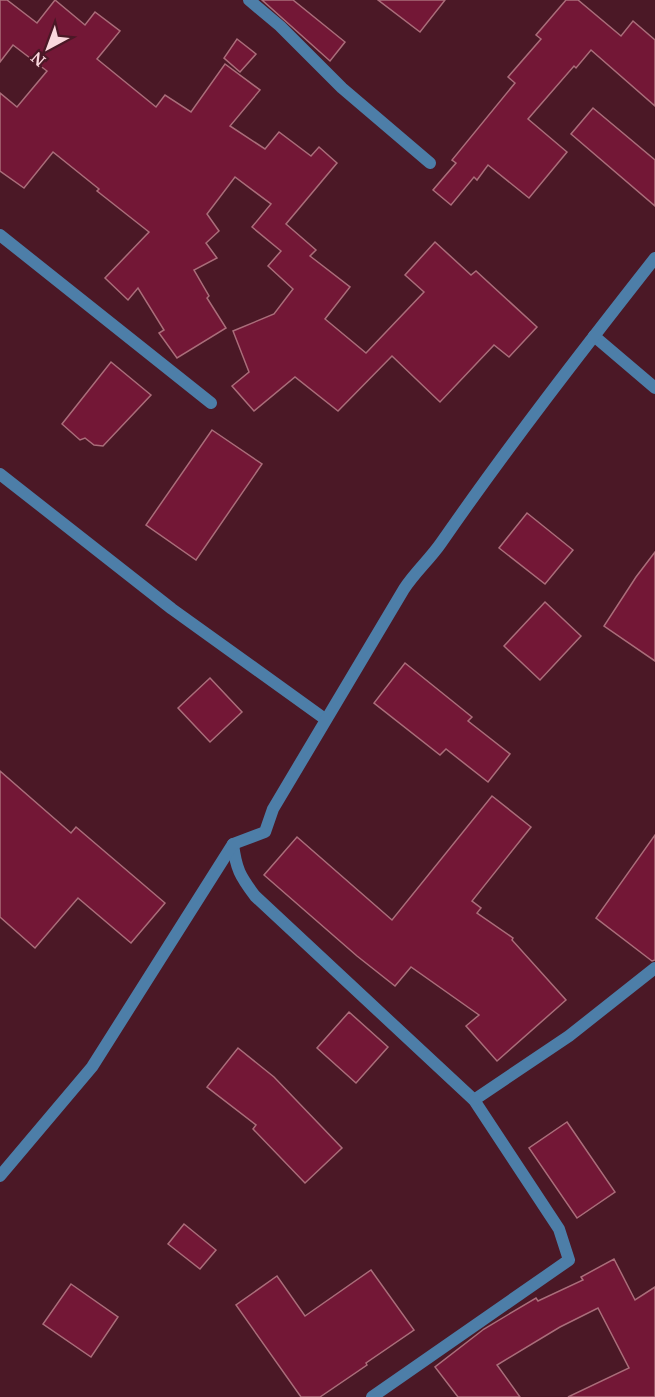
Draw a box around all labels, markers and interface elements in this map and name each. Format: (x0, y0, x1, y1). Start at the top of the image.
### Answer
north arrow (18, 18, 78, 78)
text: N (26, 47, 50, 72)

